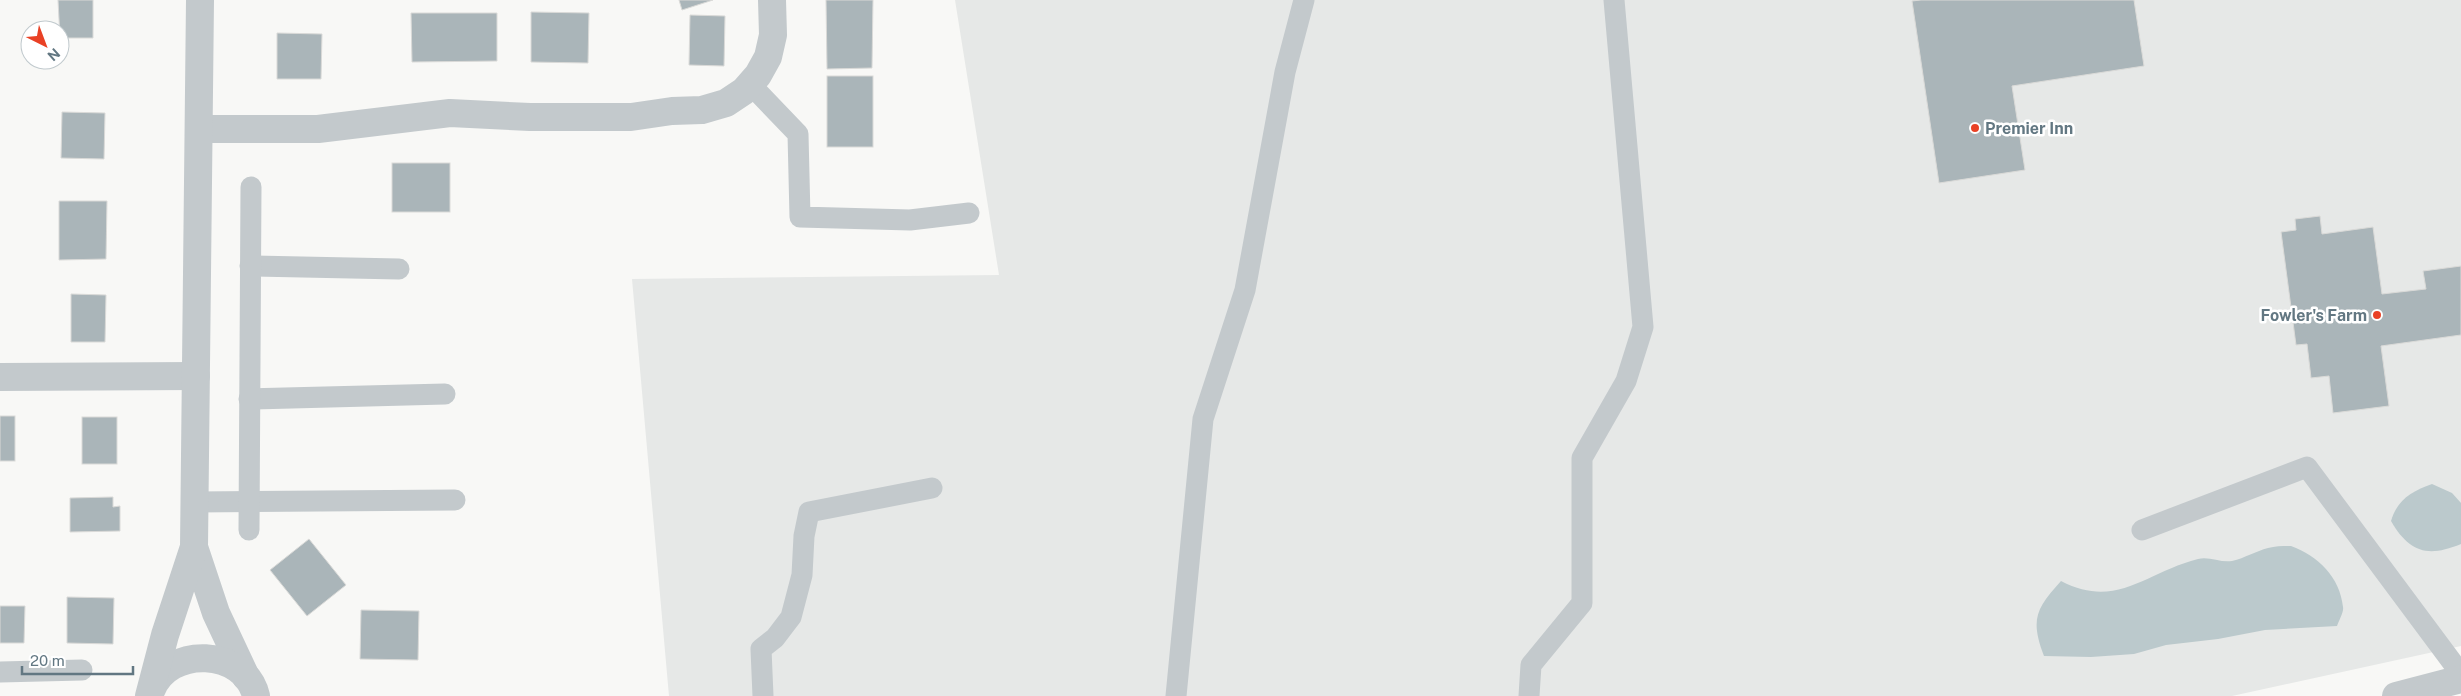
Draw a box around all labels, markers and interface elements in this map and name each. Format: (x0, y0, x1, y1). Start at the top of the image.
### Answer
north arrow (20, 20, 70, 70)
text: N (44, 45, 63, 64)
place label: Premier Inn (1985, 119, 2073, 138)
marker: Premier Inn (1969, 122, 1981, 134)
place label: Fowler's Farm (2260, 306, 2367, 325)
marker: Fowler's Farm (2371, 309, 2383, 321)
scale bar (22, 644, 134, 676)
text: 20 m (30, 652, 65, 669)

